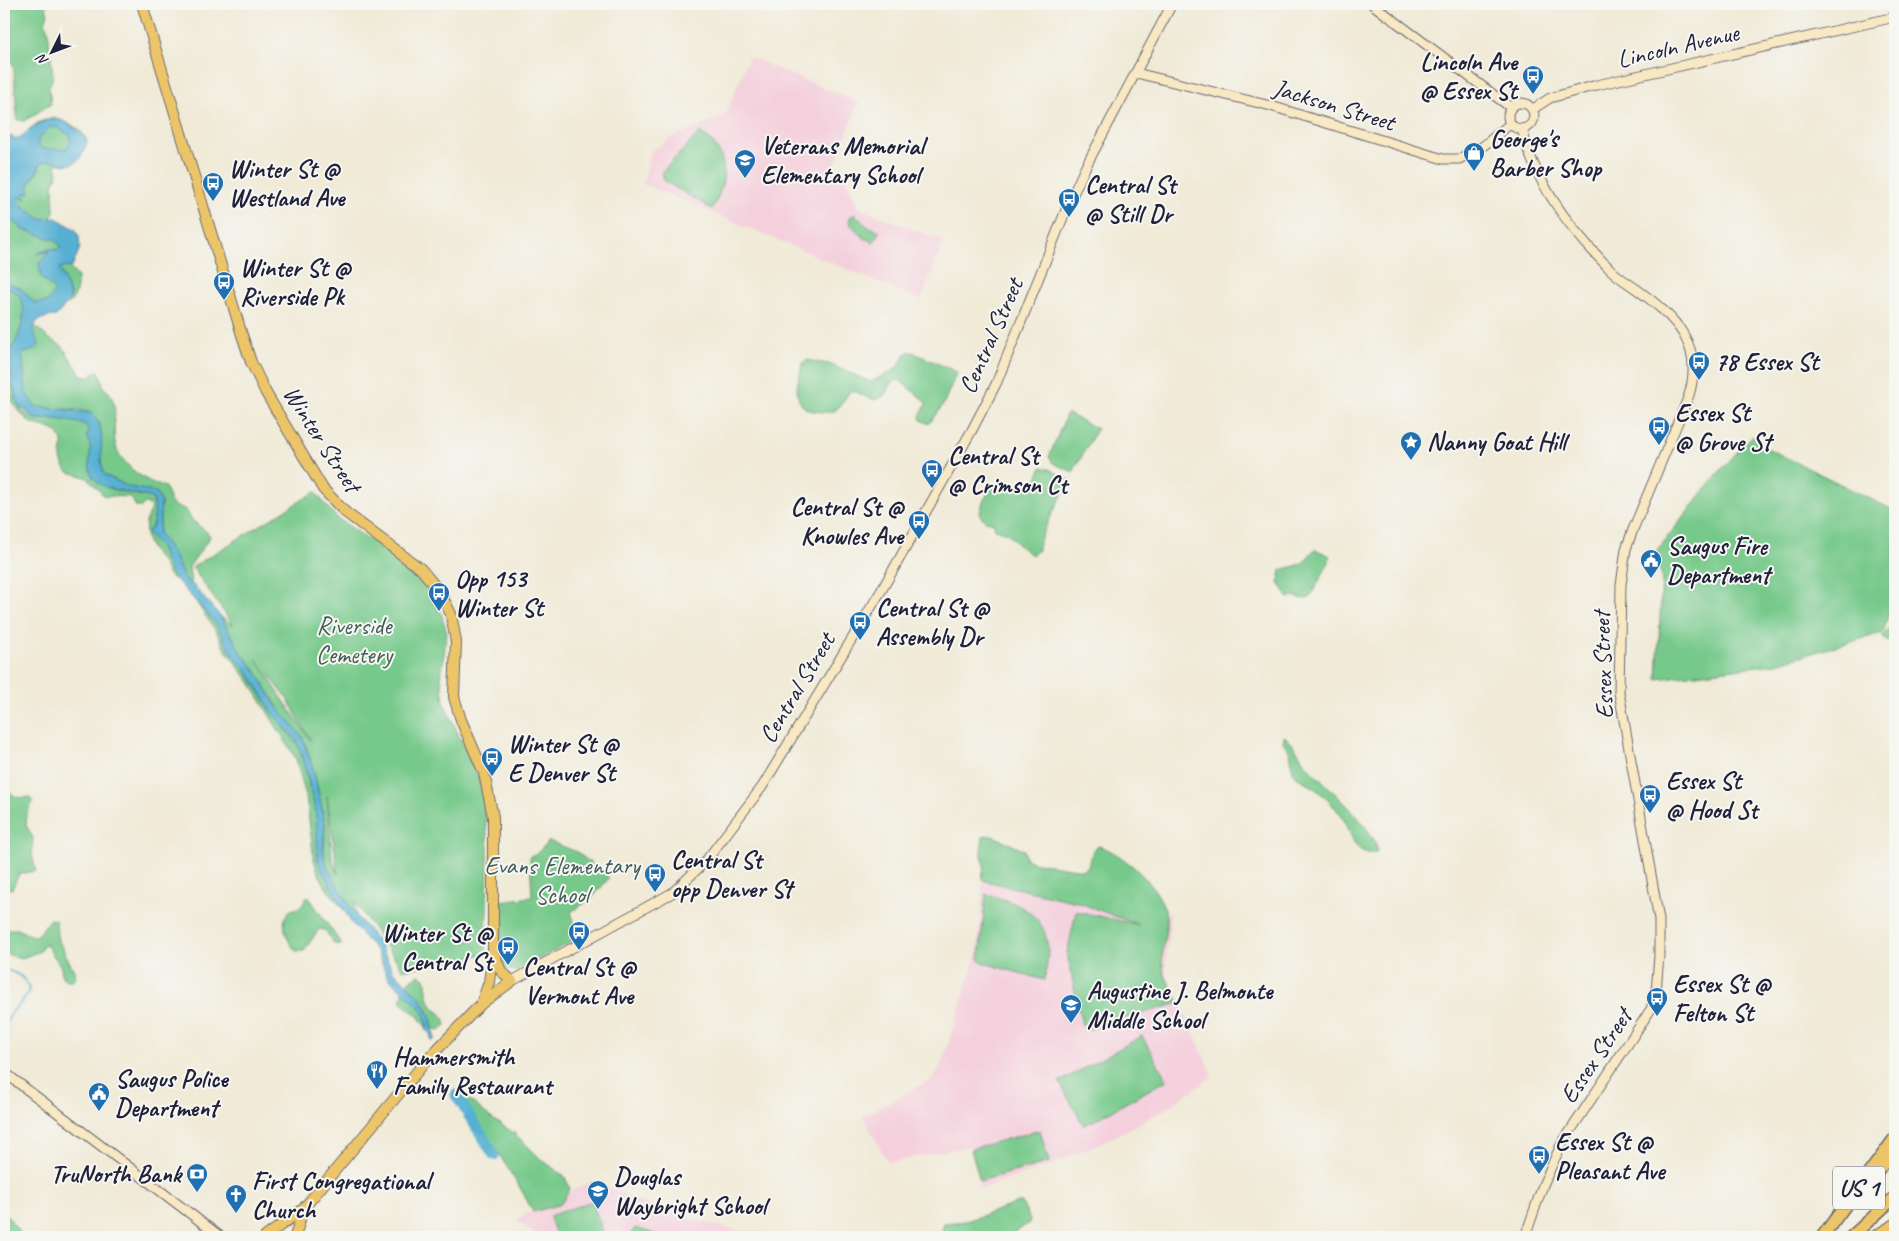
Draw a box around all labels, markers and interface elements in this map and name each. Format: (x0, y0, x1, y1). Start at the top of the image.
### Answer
street label: Lincoln Avenue (1614, 16, 1744, 75)
north arrow (28, 28, 78, 78)
place label: Lincoln Ave @ Essex St (1420, 46, 1520, 107)
text: N (32, 50, 52, 69)
bus stop icon: Lincoln Ave @ Essex St (1521, 64, 1545, 95)
street label: Jackson Street (1269, 71, 1401, 139)
place label: George's Barber Shop (1490, 123, 1603, 184)
place label: Veterans Memorial Elementary School (761, 130, 928, 191)
shop icon: George's Barber Shop (1462, 141, 1486, 172)
school or university icon: Veterans Memorial Elementary School (733, 148, 757, 179)
place label: Winter St @ Westland Ave (229, 153, 346, 214)
place label: Central St @ Still Dr (1085, 169, 1178, 230)
bus stop icon: Winter St @ Westland Ave (201, 171, 225, 202)
bus stop icon: Central St @ Still Dr (1057, 187, 1081, 218)
place label: Winter St @ Riverside Pk (240, 252, 352, 313)
bus stop icon: Winter St @ Riverside Pk (212, 270, 236, 301)
street label: Central Street (951, 271, 1032, 399)
place label: 78 Essex St (1715, 346, 1821, 378)
bus stop icon: 78 Essex St (1687, 350, 1711, 381)
street label: Winter Street (276, 380, 370, 501)
place label: Essex St @ Grove St (1675, 397, 1775, 458)
bus stop icon: Essex St @ Grove St (1647, 415, 1671, 446)
place label: Nanny Goat Hill (1427, 426, 1570, 458)
place icon: Nanny Goat Hill (1399, 430, 1423, 461)
place label: Central St @ Crimson Ct (948, 440, 1070, 501)
bus stop icon: Central St @ Crimson Ct (920, 458, 944, 489)
place label: Central St @ Knowles Ave (790, 491, 905, 552)
bus stop icon: Central St @ Knowles Ave (907, 509, 931, 540)
place label: Saugus Fire Department (1667, 530, 1773, 591)
public building icon: Saugus Fire Department (1639, 548, 1663, 579)
place label: Opp 153 Winter St (455, 563, 546, 624)
bus stop icon: Opp 153 Winter St (427, 581, 451, 612)
place label: Central St @ Assembly Dr (876, 592, 990, 653)
street label: Essex Street (1585, 607, 1621, 719)
park label: Riverside Cemetery (316, 610, 394, 671)
bus stop icon: Central St @ Assembly Dr (848, 610, 872, 641)
street label: Central Street (752, 625, 844, 749)
place label: Winter St @ E Denver St (508, 728, 620, 789)
bus stop icon: Winter St @ E Denver St (480, 746, 504, 777)
place label: Essex St @ Hood St (1666, 765, 1760, 826)
bus stop icon: Essex St @ Hood St (1638, 783, 1662, 814)
place label: Central St opp Denver St (671, 844, 796, 905)
park label: Evans Elementary School (485, 850, 642, 911)
bus stop icon: Central St opp Denver St (643, 862, 667, 893)
place label: Winter St @ Central St (382, 917, 495, 978)
bus stop icon: Central St @ Vermont Ave (567, 920, 591, 951)
bus stop icon: Winter St @ Central St (496, 935, 520, 966)
place label: Central St @ Vermont Ave (523, 951, 637, 1012)
place label: Essex St @ Felton St (1673, 968, 1772, 1029)
place label: Augustine J. Belmonte Middle School (1087, 975, 1274, 1036)
bus stop icon: Essex St @ Felton St (1645, 986, 1669, 1017)
school or university icon: Augustine J. Belmonte Middle School (1059, 993, 1083, 1024)
street label: Essex Street (1553, 999, 1641, 1110)
place label: Hammersmith Family Restaurant (393, 1041, 554, 1102)
restaurant icon: Hammersmith Family Restaurant (365, 1059, 389, 1090)
place label: Saugus Police Department (115, 1063, 229, 1124)
public building icon: Saugus Police Department (87, 1081, 111, 1112)
place label: Essex St @ Pleasant Ave (1555, 1126, 1667, 1187)
bus stop icon: Essex St @ Pleasant Ave (1527, 1144, 1551, 1175)
place label: TruNorth Bank (50, 1158, 184, 1190)
place label: Douglas Waybright School (614, 1161, 771, 1222)
bank icon: TruNorth Bank (185, 1162, 209, 1193)
place label: First Congregational Church (252, 1165, 434, 1226)
road number: US 1 (1833, 1166, 1885, 1210)
school or university icon: Douglas Waybright School (586, 1179, 610, 1210)
church icon: First Congregational Church (224, 1183, 248, 1214)

